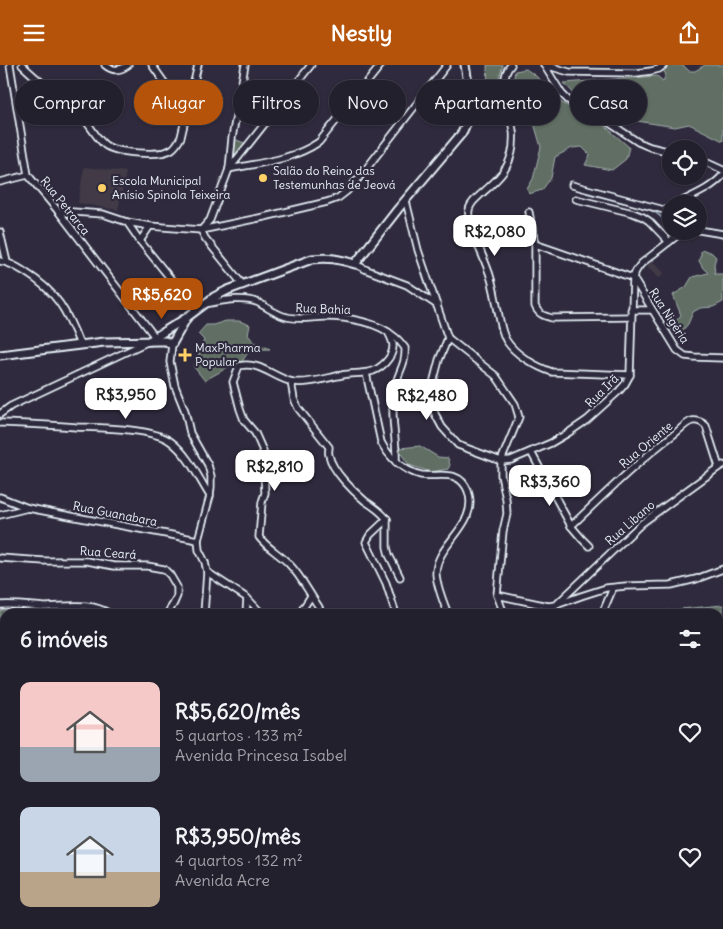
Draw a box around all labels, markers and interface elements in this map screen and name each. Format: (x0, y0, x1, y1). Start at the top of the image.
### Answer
icon: menu (20, 19, 48, 47)
text: Nestly (331, 19, 392, 47)
icon: share (675, 19, 703, 47)
chip: Comprar (15, 80, 124, 125)
chip: Alugar (134, 80, 223, 125)
chip: Filtros (233, 80, 319, 125)
chip: Novo (329, 80, 406, 125)
chip: Apartamento (416, 80, 560, 125)
chip: Casa (570, 80, 647, 125)
map controls (662, 140, 707, 240)
button: locate (662, 140, 707, 185)
place label: Salão do Reino das Testemunhas de Jeová (273, 163, 396, 192)
marker: Salão do Reino das Testemunhas de Jeová (257, 172, 269, 184)
street label: Rua Petrarca (37, 173, 94, 238)
place label: Escola Municipal Anísio Spinola Teixeira (112, 173, 230, 202)
marker: Escola Municipal Anísio Spinola Teixeira (96, 182, 108, 194)
button: layers (662, 195, 707, 240)
pin: R$2,080 (449, 215, 541, 257)
text: R$2,080 (464, 221, 526, 241)
pin: R$5,620 (116, 277, 208, 320)
text: R$5,620 (132, 284, 192, 304)
street label: Rua Nigéria (646, 285, 693, 346)
street label: Rua Bahia (295, 300, 351, 317)
place label: MaxPharma Popular (195, 340, 261, 369)
marker: MaxPharma Popular (179, 349, 191, 361)
street label: Rua Irã (582, 371, 622, 410)
pin: R$3,950 (80, 377, 172, 420)
pin: R$2,480 (381, 379, 473, 421)
text: R$3,950 (96, 384, 156, 404)
text: R$2,480 (397, 385, 457, 405)
street label: Rua Oriente (616, 418, 675, 471)
pin: R$2,810 (229, 449, 321, 492)
text: R$2,810 (246, 456, 304, 476)
pin: R$3,360 (504, 465, 596, 507)
text: R$3,360 (520, 471, 580, 491)
street label: Rua Libano (602, 497, 658, 548)
street label: Rua Guanabara (72, 498, 159, 529)
street label: Rua Ceará (79, 543, 137, 562)
icon: filters (676, 625, 704, 653)
text: 6 imóveis (20, 626, 108, 653)
text: R$5,620/mês (175, 698, 300, 725)
icon: home (60, 702, 120, 762)
icon: heart (676, 718, 704, 746)
text: 5 quartos · 133 m² (175, 725, 303, 745)
text: Avenida Princesa Isabel (175, 745, 347, 765)
text: R$3,950/mês (175, 823, 301, 850)
icon: home (60, 827, 120, 887)
icon: heart (676, 843, 704, 871)
text: 4 quartos · 132 m² (175, 850, 303, 870)
text: Avenida Acre (175, 870, 270, 890)

